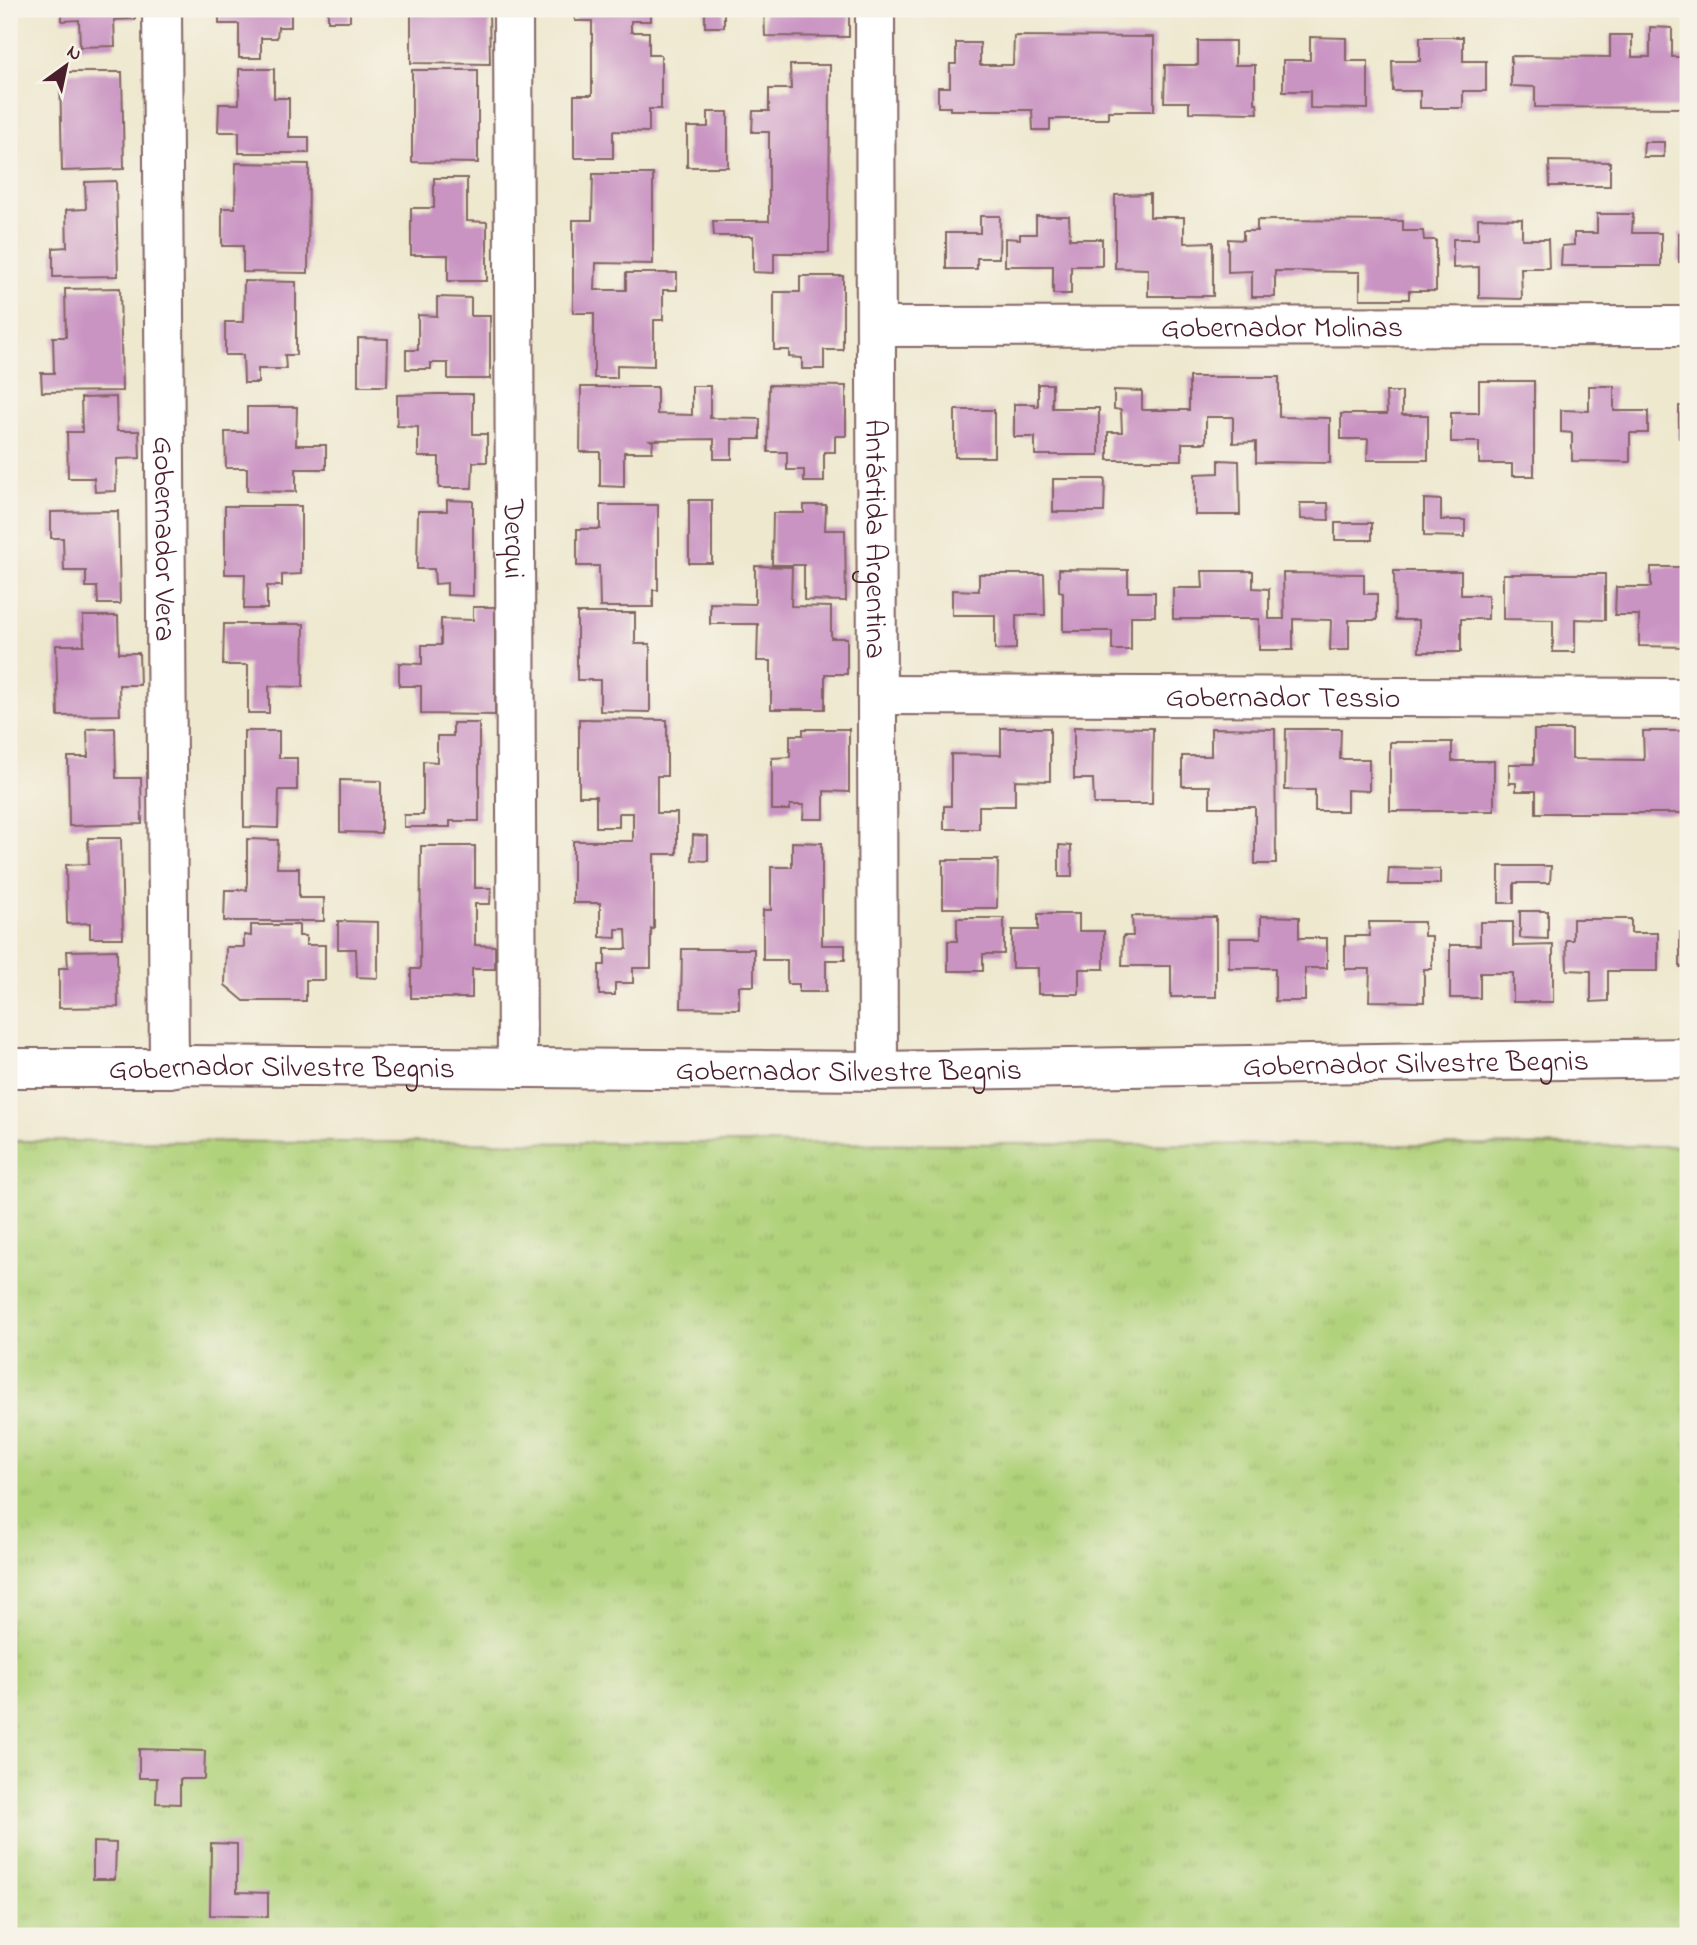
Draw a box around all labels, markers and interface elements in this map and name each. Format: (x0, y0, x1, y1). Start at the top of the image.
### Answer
north arrow (32, 32, 102, 102)
text: N (61, 39, 87, 69)
street label: Gobernador Molinas (1161, 307, 1403, 352)
street label: Antártida Argentina (851, 419, 896, 659)
street label: Gobernador Vera (140, 436, 185, 642)
street label: Derqui (490, 498, 534, 579)
street label: Gobernador Tessio (1166, 677, 1400, 722)
street label: Gobernador Silvestre Begnis (1242, 1041, 1589, 1090)
street label: Gobernador Silvestre Begnis (109, 1046, 455, 1093)
street label: Gobernador Silvestre Begnis (675, 1050, 1022, 1096)

